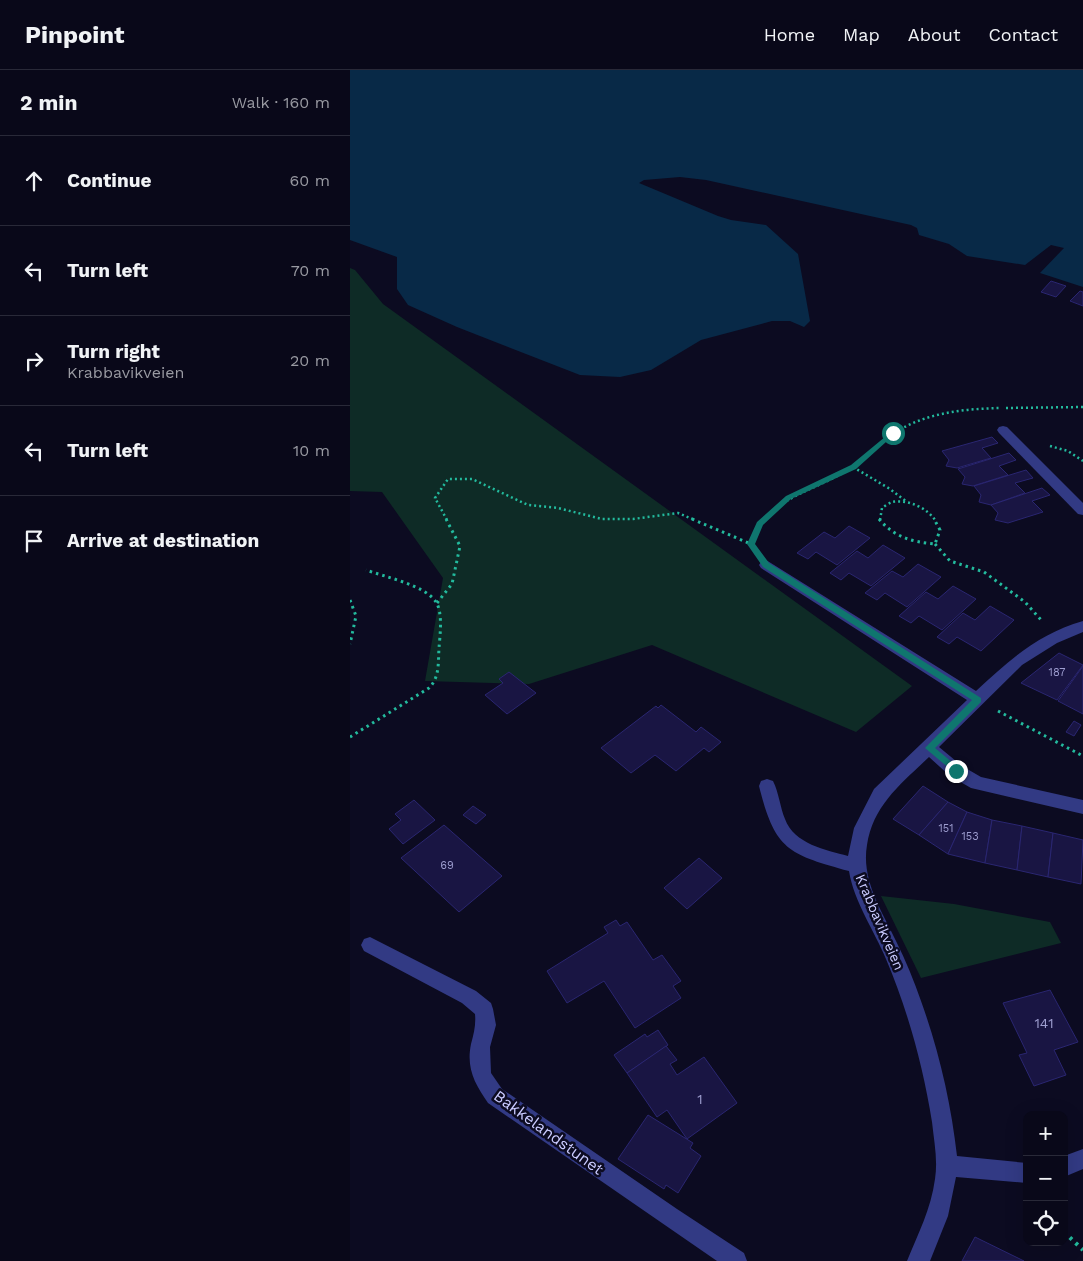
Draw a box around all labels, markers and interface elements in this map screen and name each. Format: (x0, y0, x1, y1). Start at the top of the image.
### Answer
text: Pinpoint (25, 21, 125, 49)
text: Home (764, 24, 815, 45)
text: Map (843, 24, 880, 45)
text: About (908, 24, 960, 45)
text: Contact (988, 24, 1058, 45)
text: 2 min (20, 90, 77, 115)
text: Walk · 160 m (232, 93, 330, 112)
icon: ahead (20, 167, 48, 195)
text: Continue (67, 169, 151, 192)
text: 60 m (290, 171, 330, 190)
icon: left (20, 257, 48, 285)
text: Turn left (67, 259, 148, 282)
text: 70 m (291, 261, 330, 280)
text: Turn right (67, 340, 160, 363)
icon: right (20, 347, 48, 375)
text: 20 m (290, 351, 330, 370)
text: Krabbavikveien (67, 363, 184, 382)
route start (882, 422, 905, 445)
icon: left (20, 437, 48, 465)
text: Turn left (67, 439, 148, 462)
text: 10 m (293, 441, 330, 460)
icon: arrive (20, 527, 48, 555)
text: Arrive at destination (67, 529, 259, 552)
house number: 187 (1049, 666, 1065, 679)
route end (945, 760, 968, 783)
house number: 151 (939, 822, 953, 835)
house number: 153 (961, 830, 979, 843)
house number: 69 (440, 859, 454, 872)
street label: Krabbavikveien (853, 872, 907, 972)
house number: 141 (1034, 1015, 1054, 1031)
street label: Bakkelandstunet (490, 1086, 608, 1179)
house number: 1 (697, 1091, 703, 1107)
map controls (1023, 1111, 1068, 1246)
button: + (1023, 1111, 1068, 1156)
button: − (1023, 1156, 1068, 1201)
button: locate (1023, 1201, 1068, 1246)

